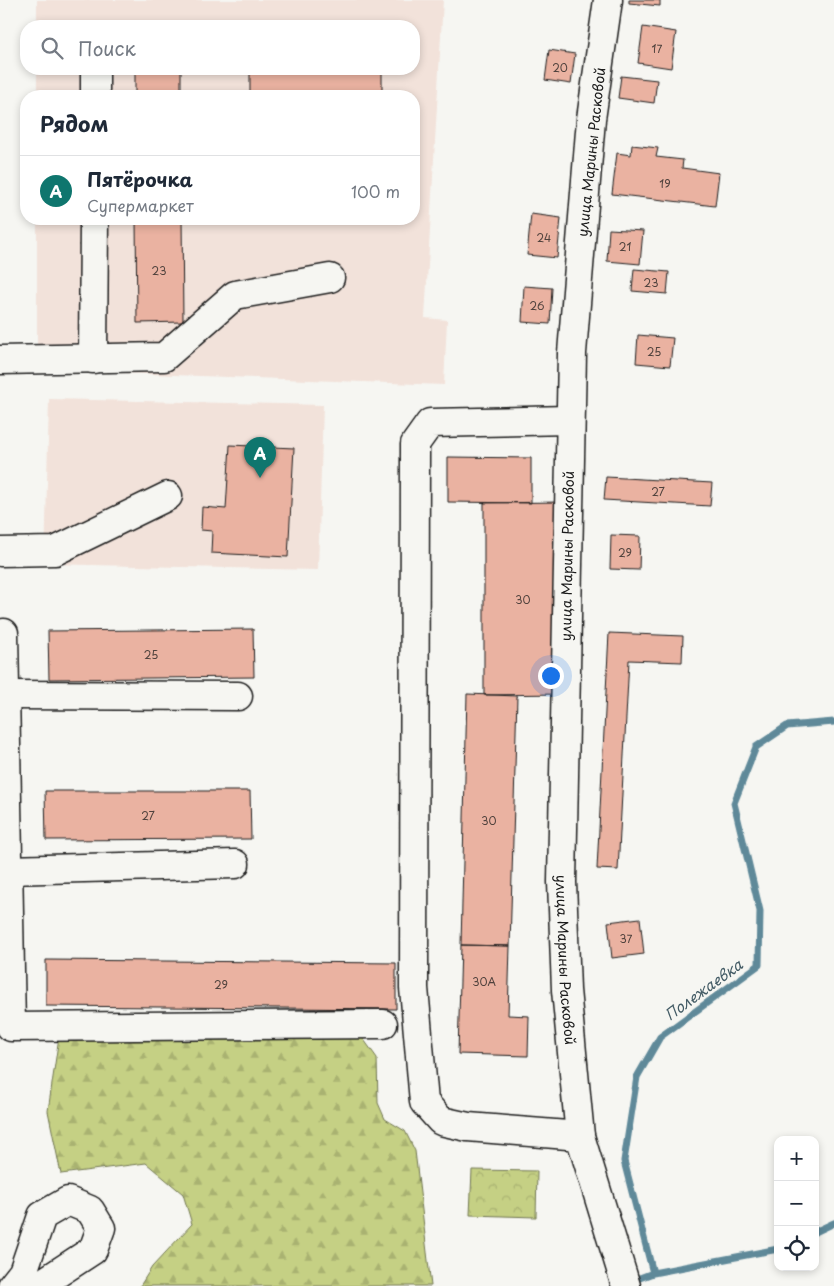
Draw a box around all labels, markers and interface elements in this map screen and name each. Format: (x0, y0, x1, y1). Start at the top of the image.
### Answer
search box (20, 20, 420, 75)
icon: search (38, 34, 66, 62)
text: Поиск (78, 34, 136, 62)
house number: 17 (652, 40, 663, 57)
house number: 20 (552, 59, 568, 76)
street label: улица Марины Расковой (572, 66, 610, 238)
text: Рядом (40, 107, 108, 139)
text: Пятёрочка (87, 165, 193, 193)
house number: 19 (659, 175, 671, 192)
text: A (50, 179, 62, 203)
text: 100 m (351, 179, 400, 203)
text: Супермаркет (87, 193, 194, 217)
house number: 24 (537, 229, 551, 246)
house number: 21 (619, 238, 631, 255)
house number: 23 (152, 262, 166, 279)
house number: 23 (644, 274, 658, 291)
house number: 26 (529, 297, 545, 314)
house number: 25 (647, 343, 661, 360)
pin: A (244, 437, 276, 478)
street label: улица Марины Расковой (555, 471, 579, 641)
house number: 27 (651, 483, 665, 500)
house number: 29 (618, 544, 632, 561)
house number: 30 (515, 591, 531, 608)
house number: 25 (144, 646, 158, 663)
your location (538, 663, 564, 689)
house number: 27 (141, 807, 155, 824)
house number: 30 (481, 812, 497, 829)
street label: улица Марины Расковой (551, 875, 582, 1046)
house number: 37 (620, 930, 633, 947)
water label: Полежаевка (659, 952, 747, 1025)
house number: 30А (472, 973, 496, 990)
house number: 29 (214, 976, 228, 993)
map controls (774, 1136, 819, 1271)
button: + (774, 1136, 819, 1181)
button: − (774, 1181, 819, 1226)
button: locate (774, 1226, 819, 1271)

